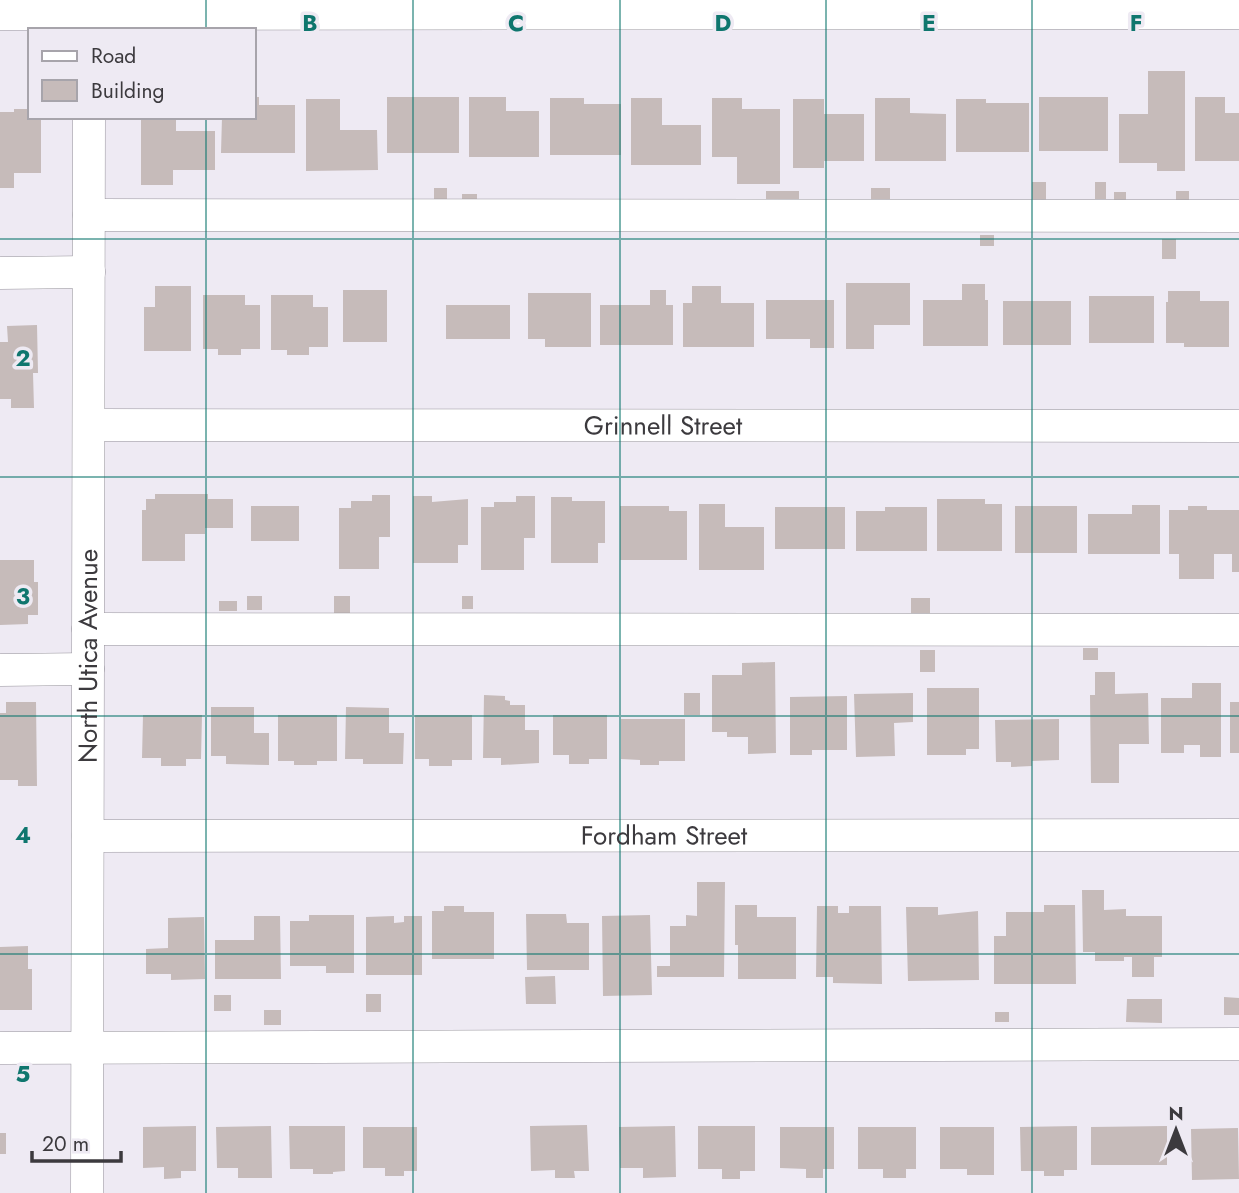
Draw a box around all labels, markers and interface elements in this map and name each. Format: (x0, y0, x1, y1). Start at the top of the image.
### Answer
text: B (302, 6, 318, 40)
text: C (508, 6, 524, 40)
text: D (715, 6, 732, 40)
text: E (922, 6, 936, 40)
text: F (1130, 6, 1142, 40)
legend (28, 28, 256, 119)
text: Road (91, 41, 136, 71)
text: Building (91, 76, 164, 106)
text: 2 (15, 341, 31, 375)
street label: Grinnell Street (584, 406, 743, 445)
street label: North Utica Avenue (69, 549, 107, 763)
text: 3 (16, 579, 30, 613)
street label: Fordham Street (581, 816, 748, 855)
text: 4 (15, 818, 31, 852)
text: 5 (16, 1057, 30, 1091)
north arrow (1141, 1095, 1211, 1165)
text: N (1168, 1100, 1184, 1127)
scale bar (32, 1120, 121, 1164)
text: 20 m (42, 1129, 89, 1159)

